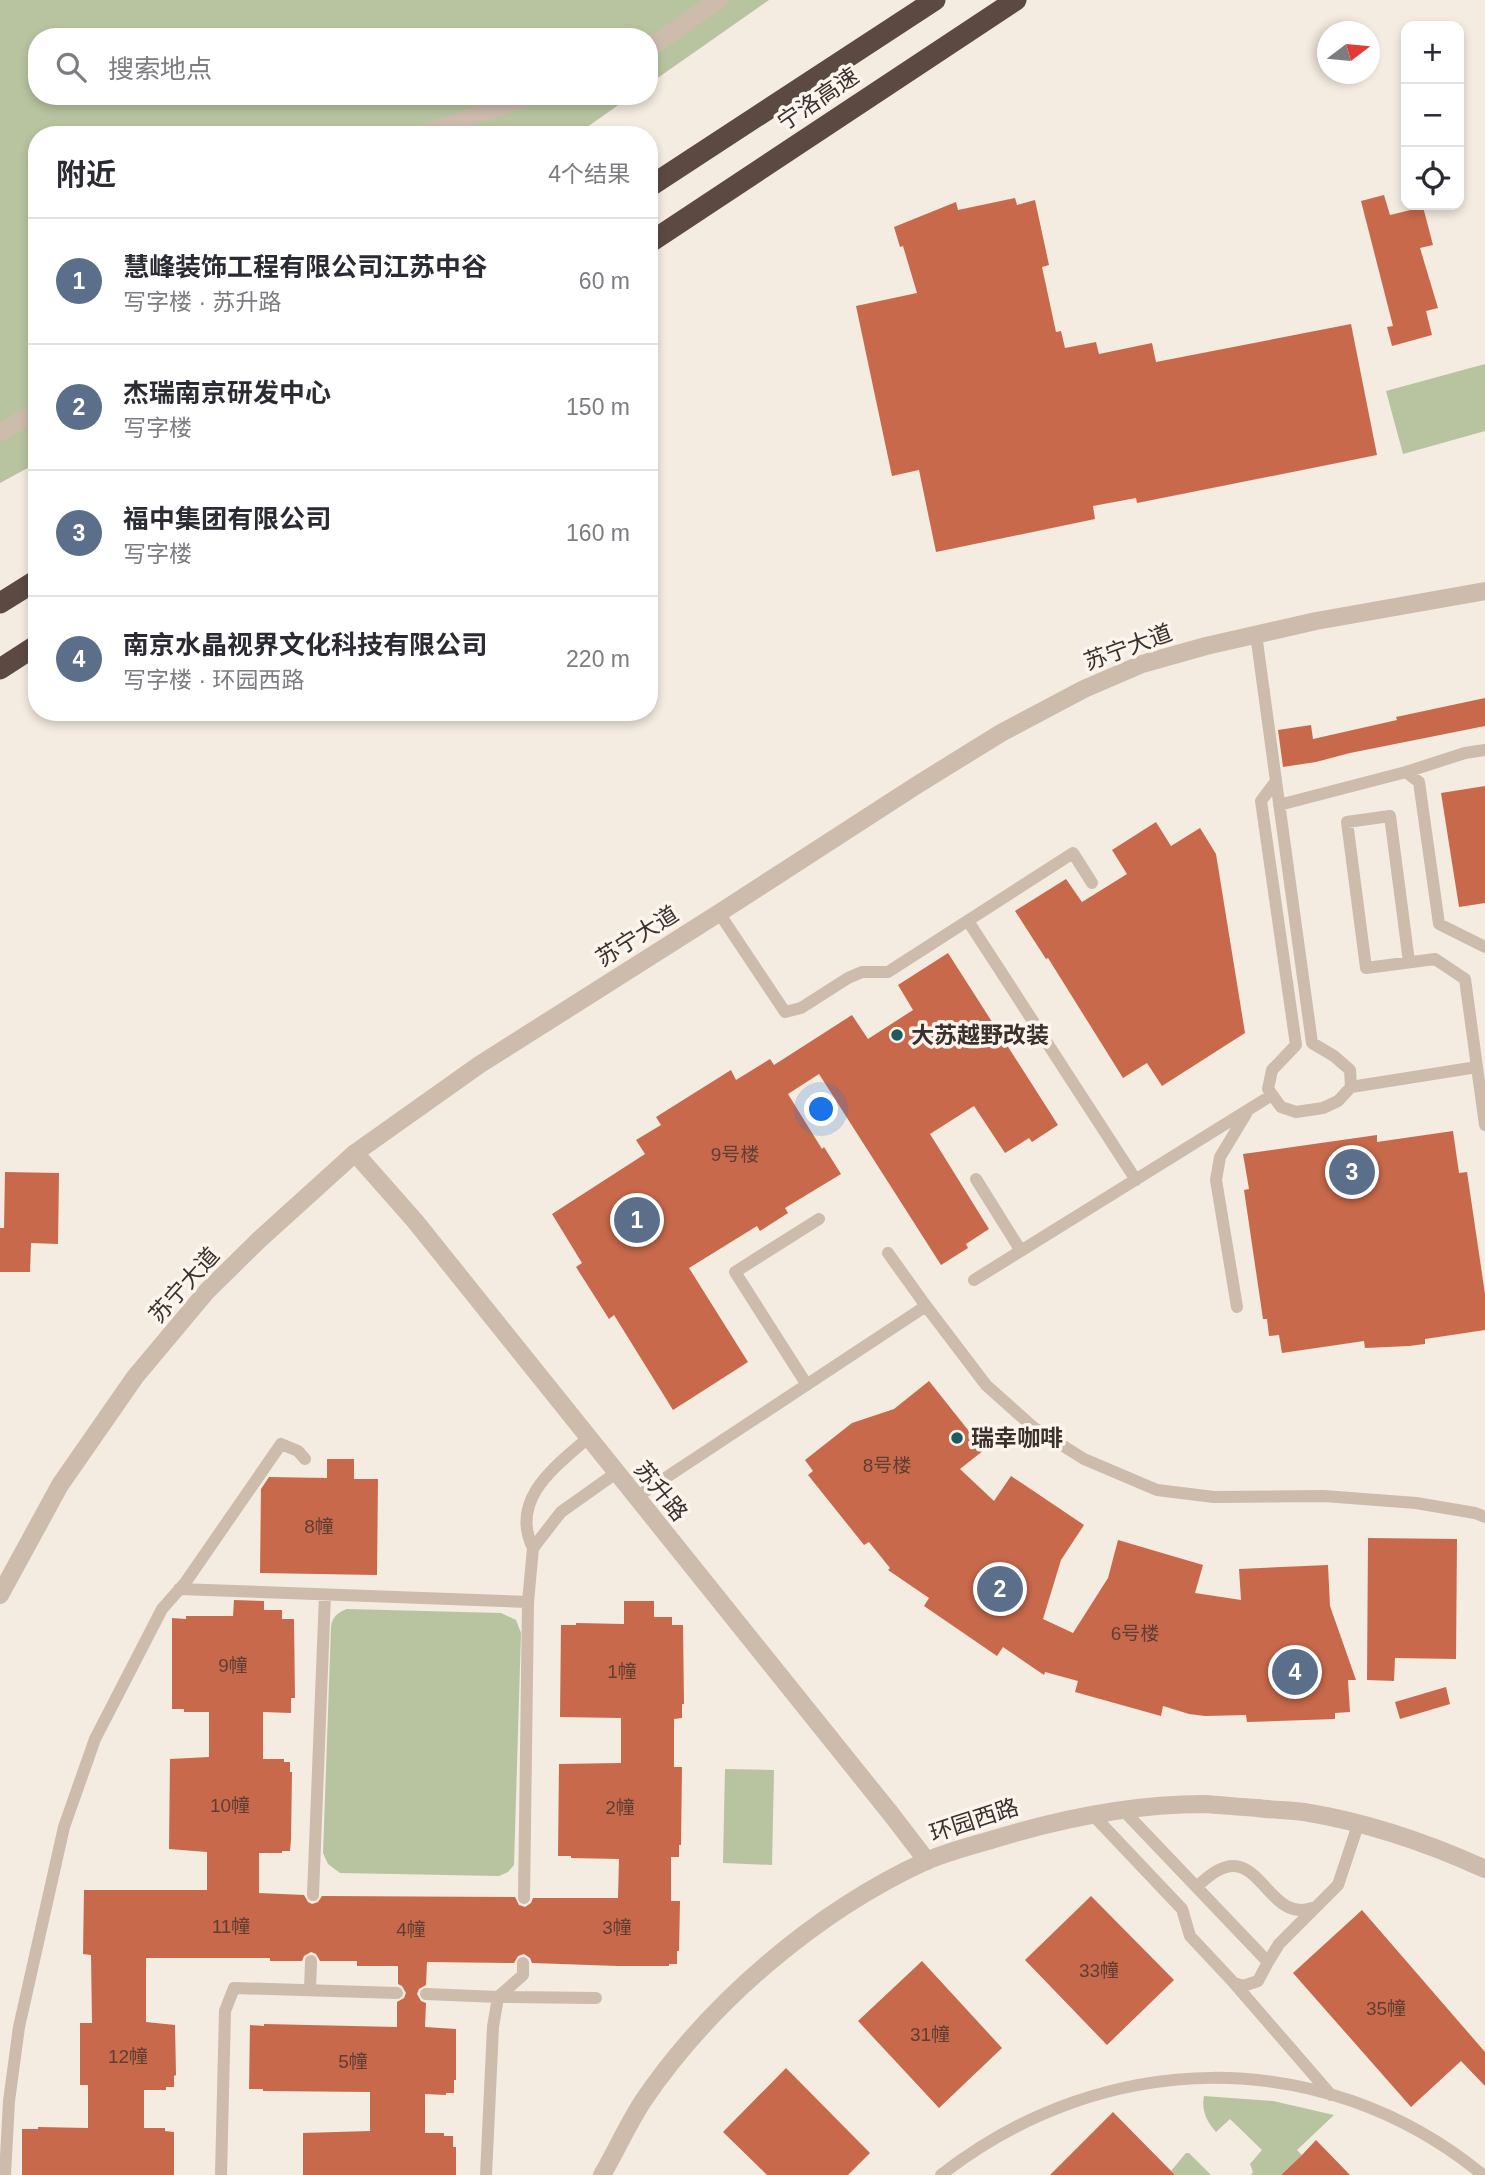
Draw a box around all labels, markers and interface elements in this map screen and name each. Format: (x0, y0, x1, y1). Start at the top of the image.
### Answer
north arrow (1317, 21, 1380, 84)
map controls (1401, 21, 1464, 210)
button: + (1401, 21, 1464, 84)
search box (28, 28, 658, 105)
icon: search (52, 48, 90, 86)
text: 搜索地点 (108, 54, 212, 84)
street label: 宁洛高速 (773, 62, 863, 136)
button: − (1401, 84, 1464, 147)
button: locate (1401, 147, 1464, 210)
text: 附近 (56, 158, 116, 191)
text: 4个结果 (548, 161, 630, 187)
text: 慧峰装饰工程有限公司江苏中谷 (123, 252, 487, 282)
text: 1 (73, 268, 85, 294)
text: 60 m (579, 268, 630, 294)
text: 写字楼 · 苏升路 (123, 289, 281, 315)
text: 杰瑞南京研发中心 (123, 378, 331, 408)
text: 2 (73, 394, 85, 420)
text: 150 m (566, 394, 630, 420)
text: 写字楼 (123, 415, 192, 441)
text: 福中集团有限公司 (123, 504, 331, 534)
text: 3 (73, 520, 85, 546)
text: 160 m (566, 520, 630, 546)
text: 写字楼 (123, 541, 192, 567)
street label: 苏宁大道 (1080, 619, 1176, 675)
text: 南京水晶视界文化科技有限公司 (123, 630, 487, 660)
text: 4 (73, 646, 85, 672)
text: 220 m (566, 646, 630, 672)
text: 写字楼 · 环园西路 (123, 667, 304, 693)
street label: 苏宁大道 (591, 901, 683, 971)
place label: 大苏越野改装 (911, 1022, 1049, 1048)
marker: 大苏越野改装 (889, 1027, 905, 1043)
your location (804, 1092, 838, 1126)
house number: 9号楼 (711, 1144, 759, 1165)
pin: 3 (1329, 1146, 1375, 1198)
pin: 1 (614, 1194, 660, 1246)
street label: 苏宁大道 (144, 1242, 224, 1328)
place label: 瑞幸咖啡 (971, 1425, 1063, 1451)
marker: 瑞幸咖啡 (949, 1430, 965, 1446)
house number: 8号楼 (863, 1455, 911, 1476)
street label: 苏升路 (629, 1456, 693, 1526)
house number: 8幢 (304, 1516, 334, 1537)
pin: 2 (977, 1563, 1023, 1615)
house number: 6号楼 (1111, 1623, 1159, 1644)
pin: 4 (1272, 1646, 1318, 1698)
house number: 9幢 (218, 1655, 248, 1676)
house number: 1幢 (607, 1661, 637, 1682)
street label: 环园西路 (926, 1793, 1022, 1847)
house number: 10幢 (210, 1795, 250, 1816)
house number: 2幢 (605, 1797, 635, 1818)
house number: 11幢 (212, 1916, 250, 1937)
house number: 3幢 (602, 1917, 632, 1938)
house number: 4幢 (396, 1919, 426, 1940)
house number: 33幢 (1079, 1960, 1119, 1981)
house number: 35幢 (1366, 1998, 1406, 2019)
house number: 31幢 (910, 2024, 950, 2045)
house number: 12幢 (108, 2046, 148, 2067)
house number: 5幢 (338, 2051, 368, 2072)

